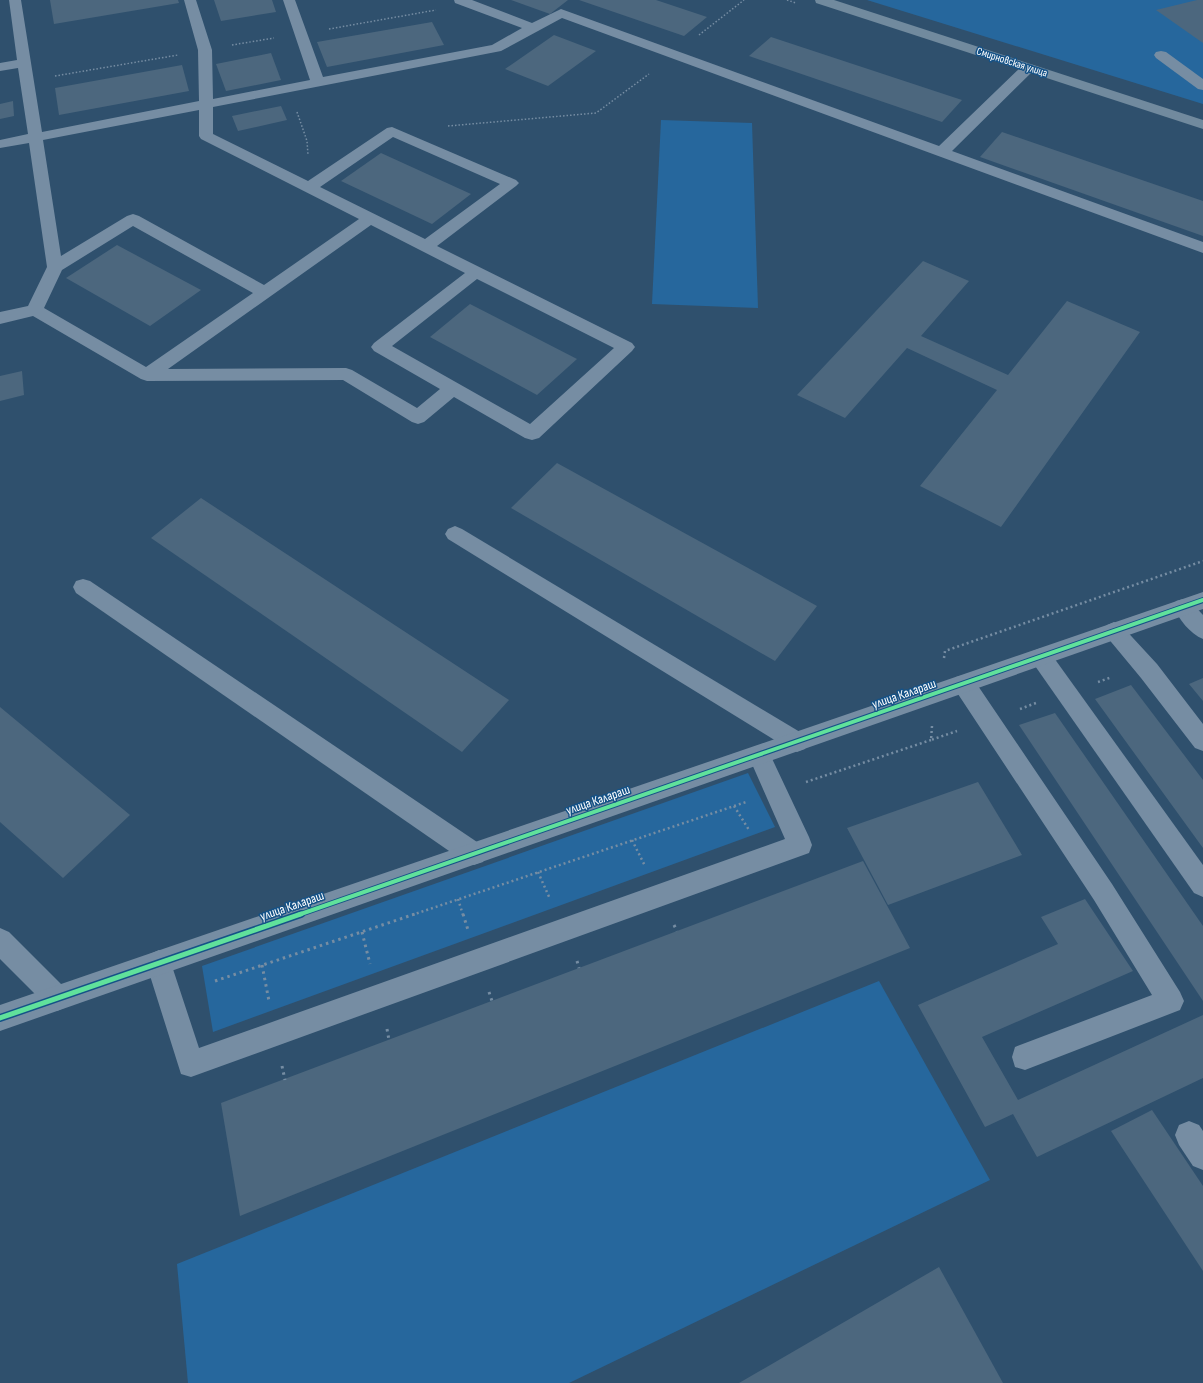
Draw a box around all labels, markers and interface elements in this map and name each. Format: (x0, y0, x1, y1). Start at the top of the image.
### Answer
street label: Смирновская улица (975, 44, 1049, 80)
street label: улица Калараш (870, 676, 938, 712)
street label: улица Калараш (564, 782, 632, 818)
street label: улица Калараш (258, 888, 326, 924)

